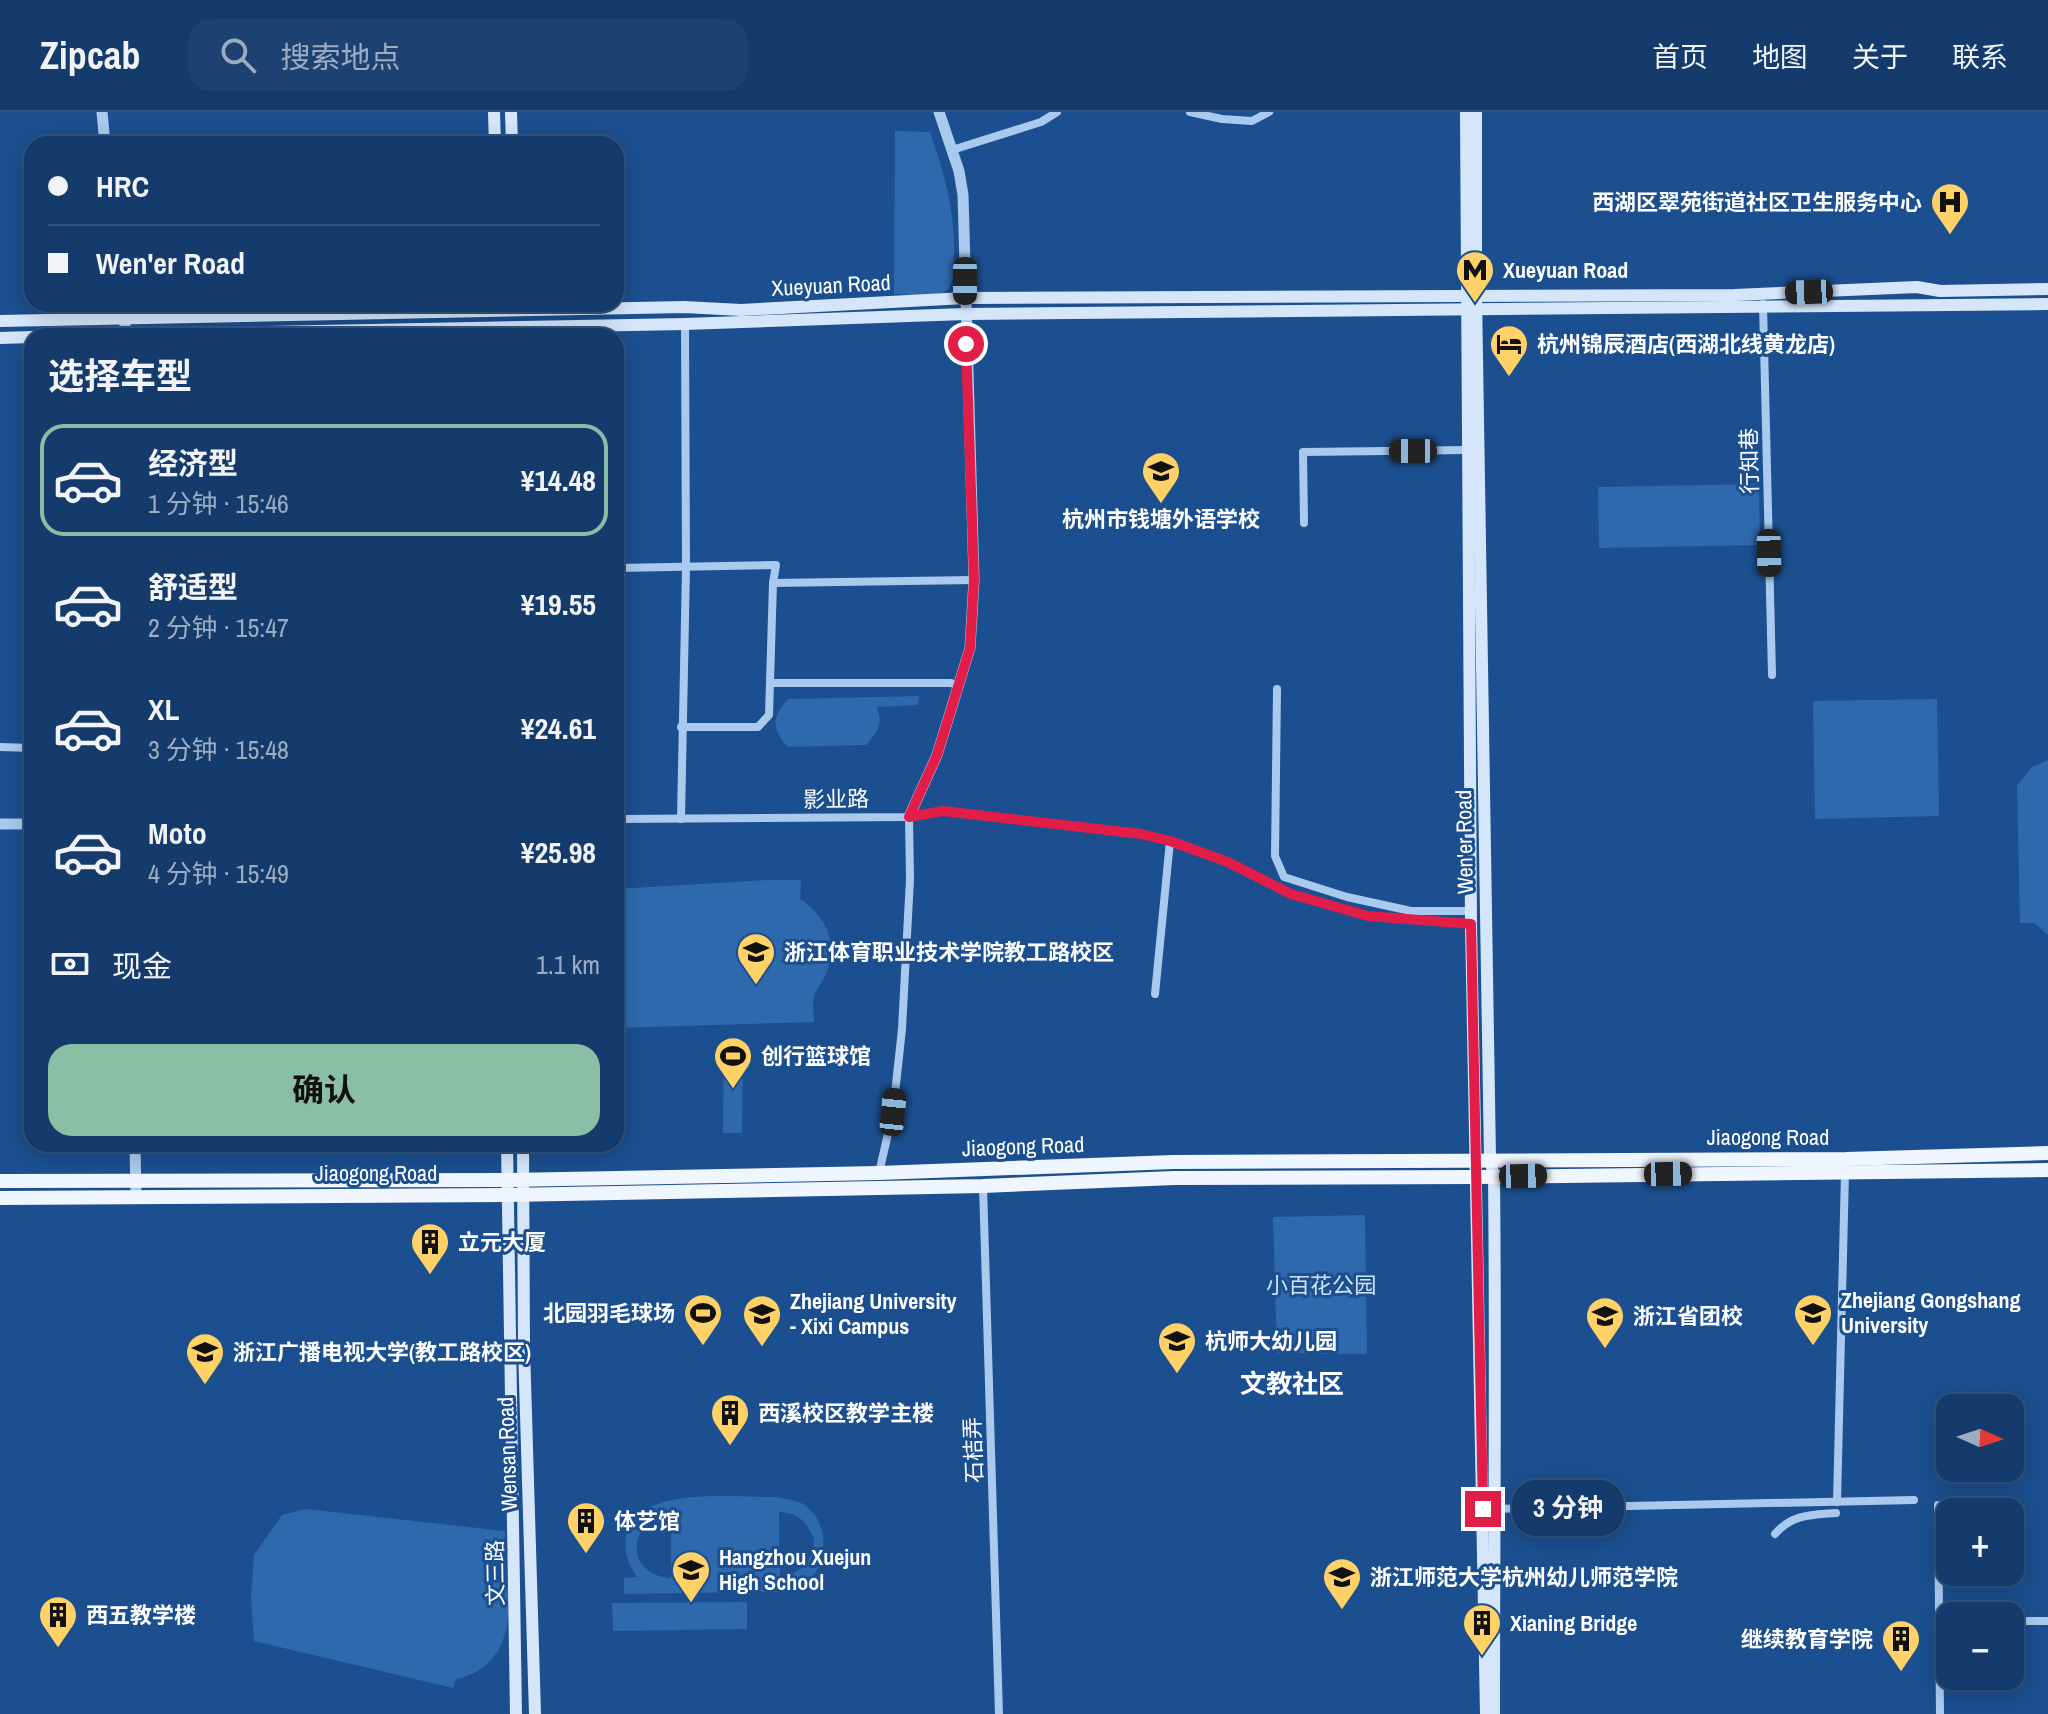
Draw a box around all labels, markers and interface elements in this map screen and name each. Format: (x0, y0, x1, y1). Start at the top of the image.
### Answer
search box (188, 19, 748, 91)
text: Zipcab (40, 30, 140, 81)
icon: search (216, 33, 260, 77)
text: 搜索地点 (280, 37, 400, 77)
text: 首页 (1652, 38, 1708, 76)
text: 地图 (1752, 38, 1808, 76)
text: 关于 (1852, 38, 1908, 76)
text: 联系 (1952, 38, 2008, 76)
text: HRC (96, 166, 149, 206)
hospital icon: 西湖区翠苑街道社区卫生服务中心 (1929, 181, 1971, 236)
place label: 西湖区翠苑街道社区卫生服务中心 (1592, 187, 1922, 217)
text: Wen'er Road (96, 243, 245, 283)
metro station icon: Xueyuan Road (1454, 249, 1496, 304)
place label: Xueyuan Road (1503, 255, 1628, 285)
car (953, 257, 977, 305)
street label: Xueyuan Road (771, 267, 891, 303)
car (1785, 279, 1833, 305)
hotel icon: 杭州锦辰酒店(西湖北线黄龙店) (1488, 323, 1530, 378)
route start (948, 326, 984, 362)
place label: 杭州锦辰酒店(西湖北线黄龙店) (1537, 329, 1835, 359)
text: 选择车型 (48, 352, 192, 400)
street label: 行知巷 (1733, 428, 1765, 494)
car (1389, 439, 1437, 463)
text: 经济型 (148, 443, 238, 483)
icon: car (52, 444, 124, 516)
school or university icon: 杭州市钱塘外语学校 (1140, 450, 1182, 505)
text: ¥14.48 (521, 460, 596, 500)
text: 1 分钟 · 15:46 (148, 486, 289, 521)
place label: 杭州市钱塘外语学校 (1062, 504, 1260, 534)
car (1757, 529, 1781, 577)
text: 舒适型 (148, 567, 238, 607)
icon: car (52, 568, 124, 640)
text: ¥19.55 (521, 584, 596, 624)
text: 2 分钟 · 15:47 (148, 610, 289, 645)
text: XL (148, 689, 179, 729)
icon: car (52, 692, 124, 764)
text: ¥24.61 (521, 708, 596, 748)
text: 3 分钟 · 15:48 (148, 732, 289, 767)
street label: 影业路 (803, 783, 869, 815)
street label: Wen'er Road (1448, 790, 1480, 894)
text: Moto (148, 813, 207, 853)
icon: car (52, 816, 124, 888)
text: ¥25.98 (521, 832, 596, 872)
text: 4 分钟 · 15:49 (148, 856, 289, 891)
school or university icon: 浙江体育职业技术学院教工路校区 (735, 931, 777, 986)
place label: 浙江体育职业技术学院教工路校区 (784, 937, 1114, 967)
icon: cash (48, 942, 92, 986)
text: 现金 (112, 946, 172, 986)
text: 1.1 km (536, 947, 600, 982)
sports icon: 创行篮球馆 (712, 1035, 754, 1090)
place label: 创行篮球馆 (761, 1041, 871, 1071)
button: 确认 (48, 1044, 600, 1136)
car (879, 1087, 907, 1137)
street label: Jiaogong Road (1707, 1122, 1829, 1152)
street label: Jiaogong Road (961, 1129, 1085, 1163)
street label: Jiaogong Road (315, 1158, 437, 1188)
car (1644, 1162, 1692, 1186)
car (1499, 1164, 1547, 1188)
building icon: 立元大厦 (409, 1221, 451, 1276)
place label: 立元大厦 (458, 1227, 546, 1257)
park label: 小百花公园 (1266, 1270, 1376, 1300)
place label: Zhejiang Gongshang University (1841, 1285, 2020, 1340)
place label: Zhejiang University - Xixi Campus (790, 1286, 956, 1341)
sports icon: 北园羽毛球场 (682, 1292, 724, 1347)
school or university icon: Zhejiang Gongshang University (1792, 1292, 1834, 1347)
school or university icon: Zhejiang University - Xixi Campus (741, 1293, 783, 1348)
school or university icon: 浙江省团校 (1584, 1295, 1626, 1350)
place label: 北园羽毛球场 (543, 1298, 675, 1328)
place label: 浙江省团校 (1633, 1301, 1743, 1331)
school or university icon: 杭师大幼儿园 (1156, 1320, 1198, 1375)
place label: 杭师大幼儿园 (1205, 1326, 1337, 1356)
school or university icon: 浙江广播电视大学(教工路校区) (184, 1331, 226, 1386)
place label: 浙江广播电视大学(教工路校区) (233, 1337, 531, 1367)
district label: 文教社区 (1240, 1366, 1344, 1401)
building icon: 西溪校区教学主楼 (709, 1392, 751, 1447)
north arrow (1936, 1394, 2024, 1482)
map controls (1936, 1394, 2024, 1690)
street label: Wensan Road (490, 1397, 524, 1511)
place label: 西溪校区教学主楼 (758, 1398, 934, 1428)
street label: 石桔弄 (957, 1416, 989, 1484)
callout: 3 分钟 (1511, 1481, 1623, 1537)
text: 3 分钟 (1533, 1490, 1603, 1525)
route end (1465, 1491, 1501, 1527)
button: + (1936, 1498, 2024, 1586)
building icon: 体艺馆 (565, 1500, 607, 1555)
place label: 体艺馆 (614, 1506, 680, 1536)
street label: 文三路 (479, 1540, 511, 1606)
place label: Hangzhou Xuejun High School (719, 1542, 871, 1597)
school or university icon: Hangzhou Xuejun High School (670, 1549, 712, 1604)
school or university icon: 浙江师范大学杭州幼儿师范学院 (1321, 1556, 1363, 1611)
place label: 浙江师范大学杭州幼儿师范学院 (1370, 1562, 1678, 1592)
building icon: 西五教学楼 (37, 1594, 79, 1649)
place label: 西五教学楼 (86, 1600, 196, 1630)
building icon: Xianing Bridge (1461, 1602, 1503, 1657)
button: − (1936, 1602, 2024, 1690)
place label: Xianing Bridge (1510, 1608, 1637, 1638)
building icon: 继续教育学院 (1880, 1618, 1922, 1673)
place label: 继续教育学院 (1741, 1624, 1873, 1654)

